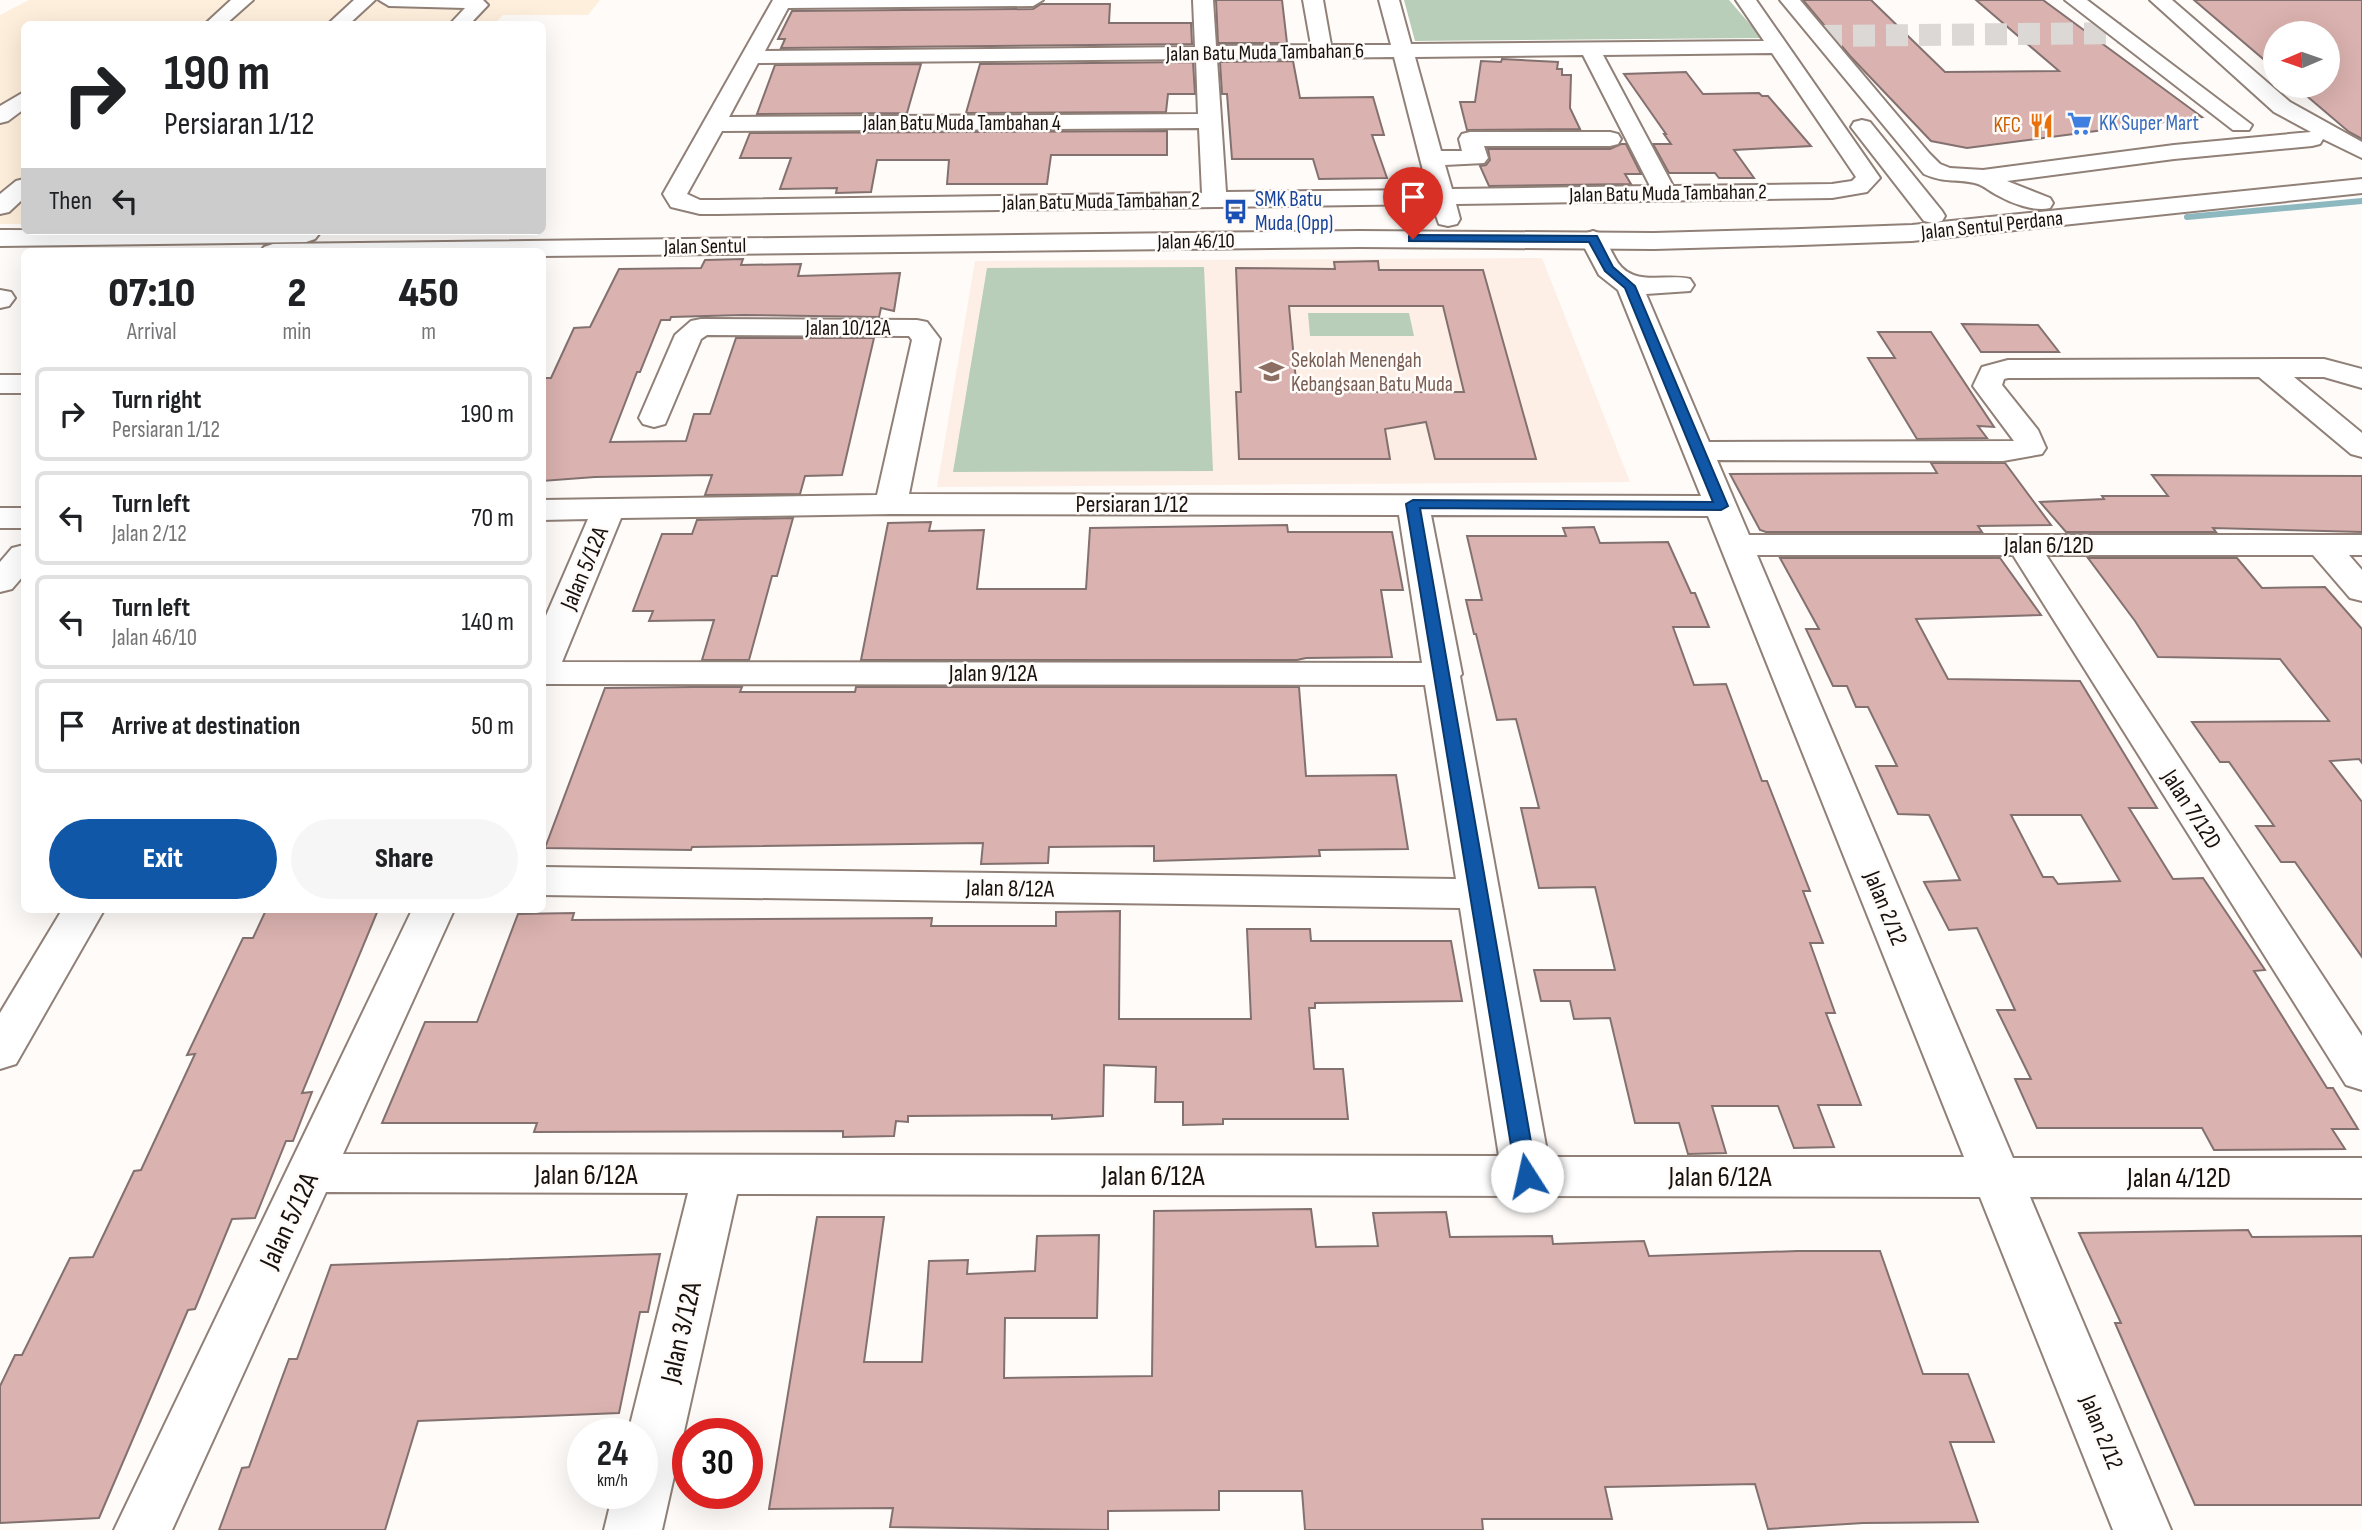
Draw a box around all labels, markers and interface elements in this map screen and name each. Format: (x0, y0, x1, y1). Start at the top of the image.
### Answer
north arrow (2263, 21, 2340, 98)
map controls (2263, 21, 2340, 98)
street label: Jalan Batu Muda Tambahan 6 (1165, 38, 1364, 67)
text: 190 m (164, 45, 270, 104)
icon: right (49, 49, 140, 140)
text: Persiaran 1/12 (164, 105, 314, 144)
supermarket icon: KK Super Mart (2065, 109, 2093, 137)
street label: Jalan Batu Muda Tambahan 4 (862, 111, 1061, 136)
restaurant icon: KFC (2027, 111, 2055, 139)
place label: KK Super Mart (2099, 111, 2199, 136)
place label: KFC (1993, 113, 2021, 138)
pin (1383, 167, 1443, 239)
icon: arrive (1394, 178, 1432, 216)
street label: Jalan Batu Muda Tambahan 2 (1568, 179, 1767, 208)
icon: left (106, 182, 144, 220)
text: Then (49, 186, 92, 217)
street label: Jalan Batu Muda Tambahan 2 (1001, 187, 1200, 216)
place label: SMK Batu Muda (Opp) (1255, 187, 1333, 236)
bus stop icon: SMK Batu Muda (Opp) (1221, 197, 1249, 225)
street label: Jalan Sentul Perdana (1919, 206, 2064, 245)
street label: Jalan 46/10 (1156, 228, 1235, 255)
street label: Jalan Sentul (663, 233, 746, 260)
text: 07:10 (108, 268, 195, 319)
text: 2 (288, 268, 306, 319)
text: 450 (399, 268, 459, 319)
street label: Jalan 10/12A (805, 316, 891, 341)
text: Arrival (127, 318, 177, 346)
text: min (283, 318, 311, 346)
text: m (421, 318, 436, 346)
place label: Sekolah Menengah Kebangsaan Batu Muda (1291, 348, 1453, 397)
school or university icon: Sekolah Menengah Kebangsaan Batu Muda (1257, 358, 1285, 386)
text: Turn right (112, 385, 201, 416)
icon: right (53, 395, 91, 433)
text: 190 m (461, 399, 514, 430)
text: Persiaran 1/12 (112, 416, 220, 444)
text: Turn left (112, 489, 190, 520)
street label: Persiaran 1/12 (1076, 490, 1188, 519)
icon: left (53, 499, 91, 537)
text: 70 m (471, 503, 514, 534)
text: Jalan 2/12 (112, 520, 187, 548)
street label: Jalan 5/12A (554, 522, 615, 615)
street label: Jalan 6/12D (2003, 531, 2094, 560)
text: Turn left (112, 593, 190, 624)
icon: left (53, 603, 91, 641)
text: 140 m (462, 607, 514, 638)
text: Jalan 46/10 (112, 624, 197, 652)
street label: Jalan 9/12A (948, 659, 1038, 688)
icon: arrive (53, 707, 91, 745)
text: Arrive at destination (112, 711, 300, 742)
text: 50 m (471, 711, 514, 742)
street label: Jalan 7/12D (2155, 763, 2228, 854)
button: Exit (49, 819, 277, 899)
button: Share (291, 819, 518, 899)
street label: Jalan 2/12 (1857, 866, 1914, 950)
street label: Jalan 8/12A (965, 873, 1055, 904)
position arrow (1490, 1139, 1564, 1213)
street label: Jalan 6/12A (534, 1159, 639, 1192)
street label: Jalan 6/12A (1101, 1160, 1206, 1193)
street label: Jalan 6/12A (1668, 1161, 1773, 1194)
street label: Jalan 4/12D (2126, 1162, 2231, 1195)
street label: Jalan 5/12A (252, 1167, 326, 1275)
street label: Jalan 3/12A (654, 1278, 709, 1387)
street label: Jalan 2/12 (2073, 1390, 2130, 1474)
speed limit sign: 30 (672, 1418, 763, 1509)
text: 24 (597, 1433, 628, 1476)
text: km/h (597, 1470, 628, 1491)

